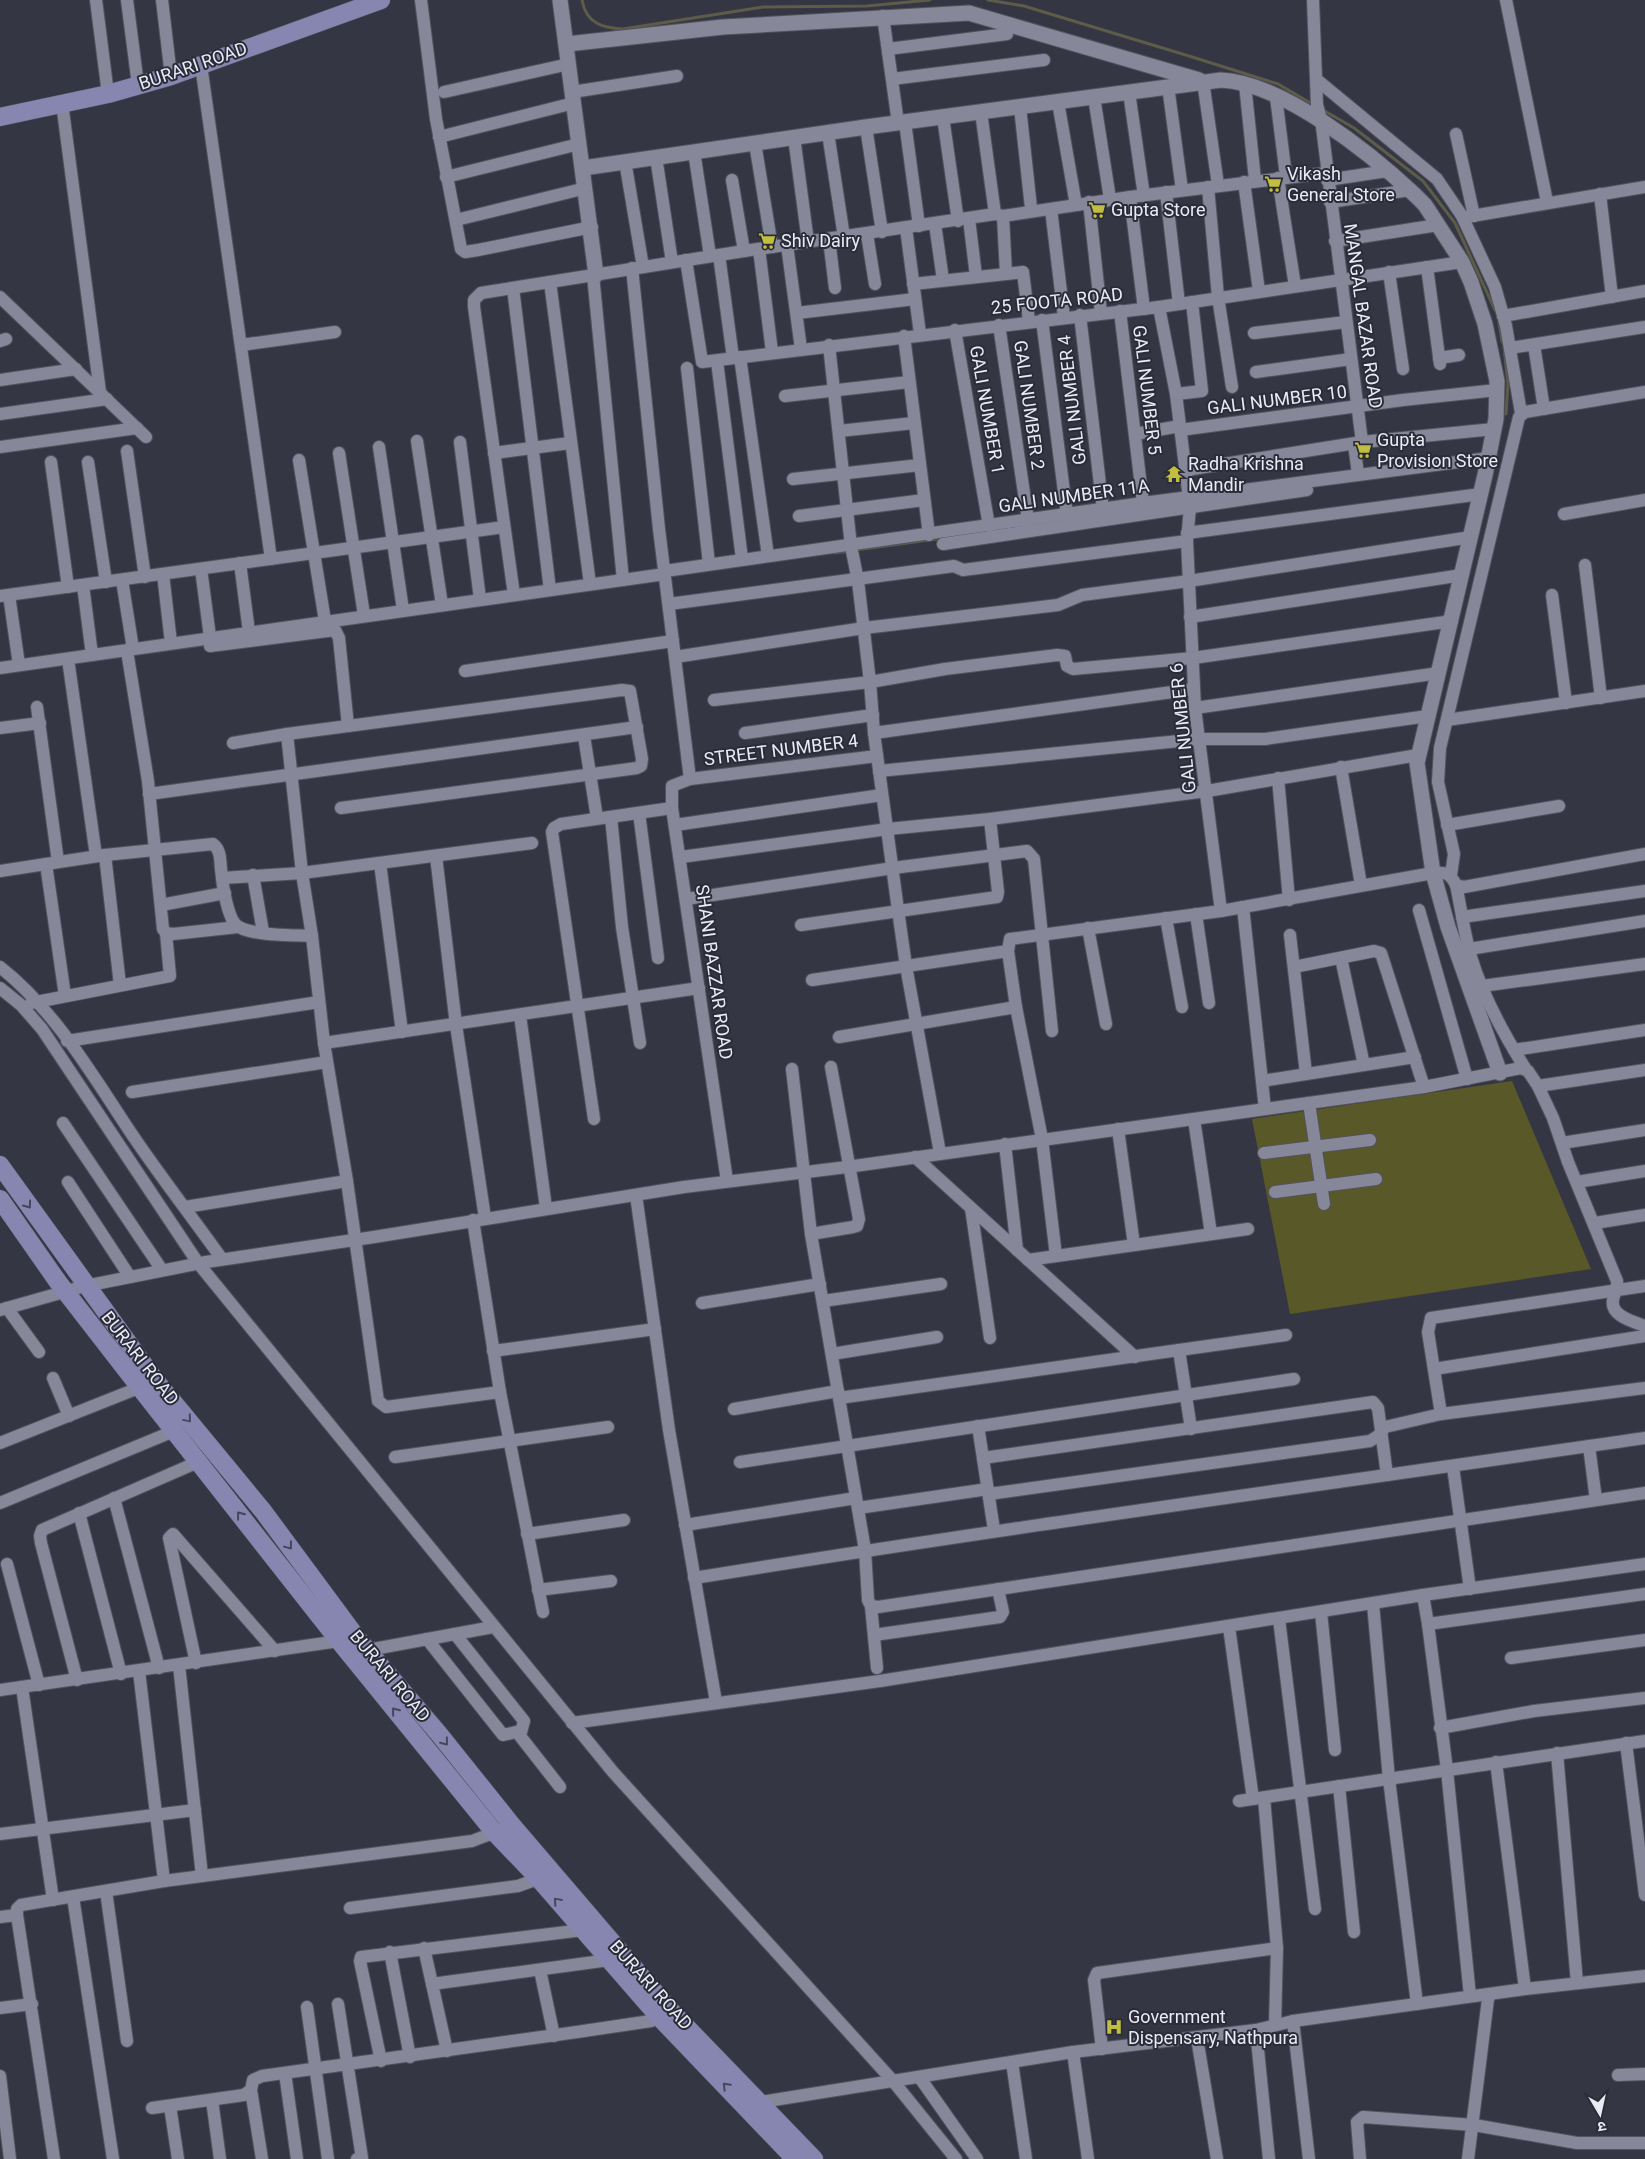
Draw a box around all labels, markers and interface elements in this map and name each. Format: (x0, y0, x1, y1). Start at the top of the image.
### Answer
street label: BURARI ROAD (136, 37, 250, 94)
place label: Vikash General Store (1287, 163, 1395, 205)
supermarket icon: Vikash General Store (1263, 174, 1283, 194)
place label: Gupta Store (1111, 199, 1206, 220)
supermarket icon: Gupta Store (1087, 200, 1107, 220)
street label: MANGAL BAZAR ROAD (1340, 222, 1387, 410)
place label: Shiv Dairy (781, 230, 860, 251)
supermarket icon: Shiv Dairy (757, 231, 777, 251)
street label: 25 FOOTA ROAD (990, 283, 1124, 318)
street label: GALI NUMBER 5 (1129, 324, 1166, 456)
street label: GALI NUMBER 4 (1053, 334, 1090, 466)
street label: GALI NUMBER 2 (1010, 339, 1049, 471)
street label: GALI NUMBER 1 (966, 344, 1009, 476)
street label: GALI NUMBER 10 (1206, 381, 1348, 418)
place label: Gupta Provision Store (1377, 429, 1498, 471)
supermarket icon: Gupta Provision Store (1353, 440, 1373, 460)
place label: Radha Krishna Mandir (1188, 453, 1304, 495)
temple icon: Radha Krishna Mandir (1164, 464, 1184, 484)
street label: GALI NUMBER 11A (997, 474, 1151, 516)
street label: GALI NUMBER 6 (1165, 662, 1200, 794)
street label: STREET NUMBER 4 (703, 730, 859, 769)
street label: SHANI BAZZAR ROAD (692, 883, 737, 1061)
one-way arrow (22, 1199, 31, 1209)
street label: BURARI ROAD (97, 1307, 183, 1409)
one-way arrow (182, 1414, 191, 1423)
one-way arrow (237, 1512, 245, 1521)
one-way arrow (284, 1540, 292, 1549)
street label: BURARI ROAD (346, 1626, 435, 1726)
one-way arrow (392, 1707, 401, 1716)
one-way arrow (440, 1736, 449, 1745)
one-way arrow (554, 1897, 563, 1906)
street label: BURARI ROAD (606, 1936, 697, 2034)
place label: Government Dispensary, Nathpura (1128, 2006, 1298, 2048)
hospital icon: Government Dispensary, Nathpura (1104, 2017, 1124, 2037)
one-way arrow (723, 2082, 732, 2091)
north arrow (1575, 2089, 1625, 2139)
text: उ (1596, 2118, 1607, 2136)

